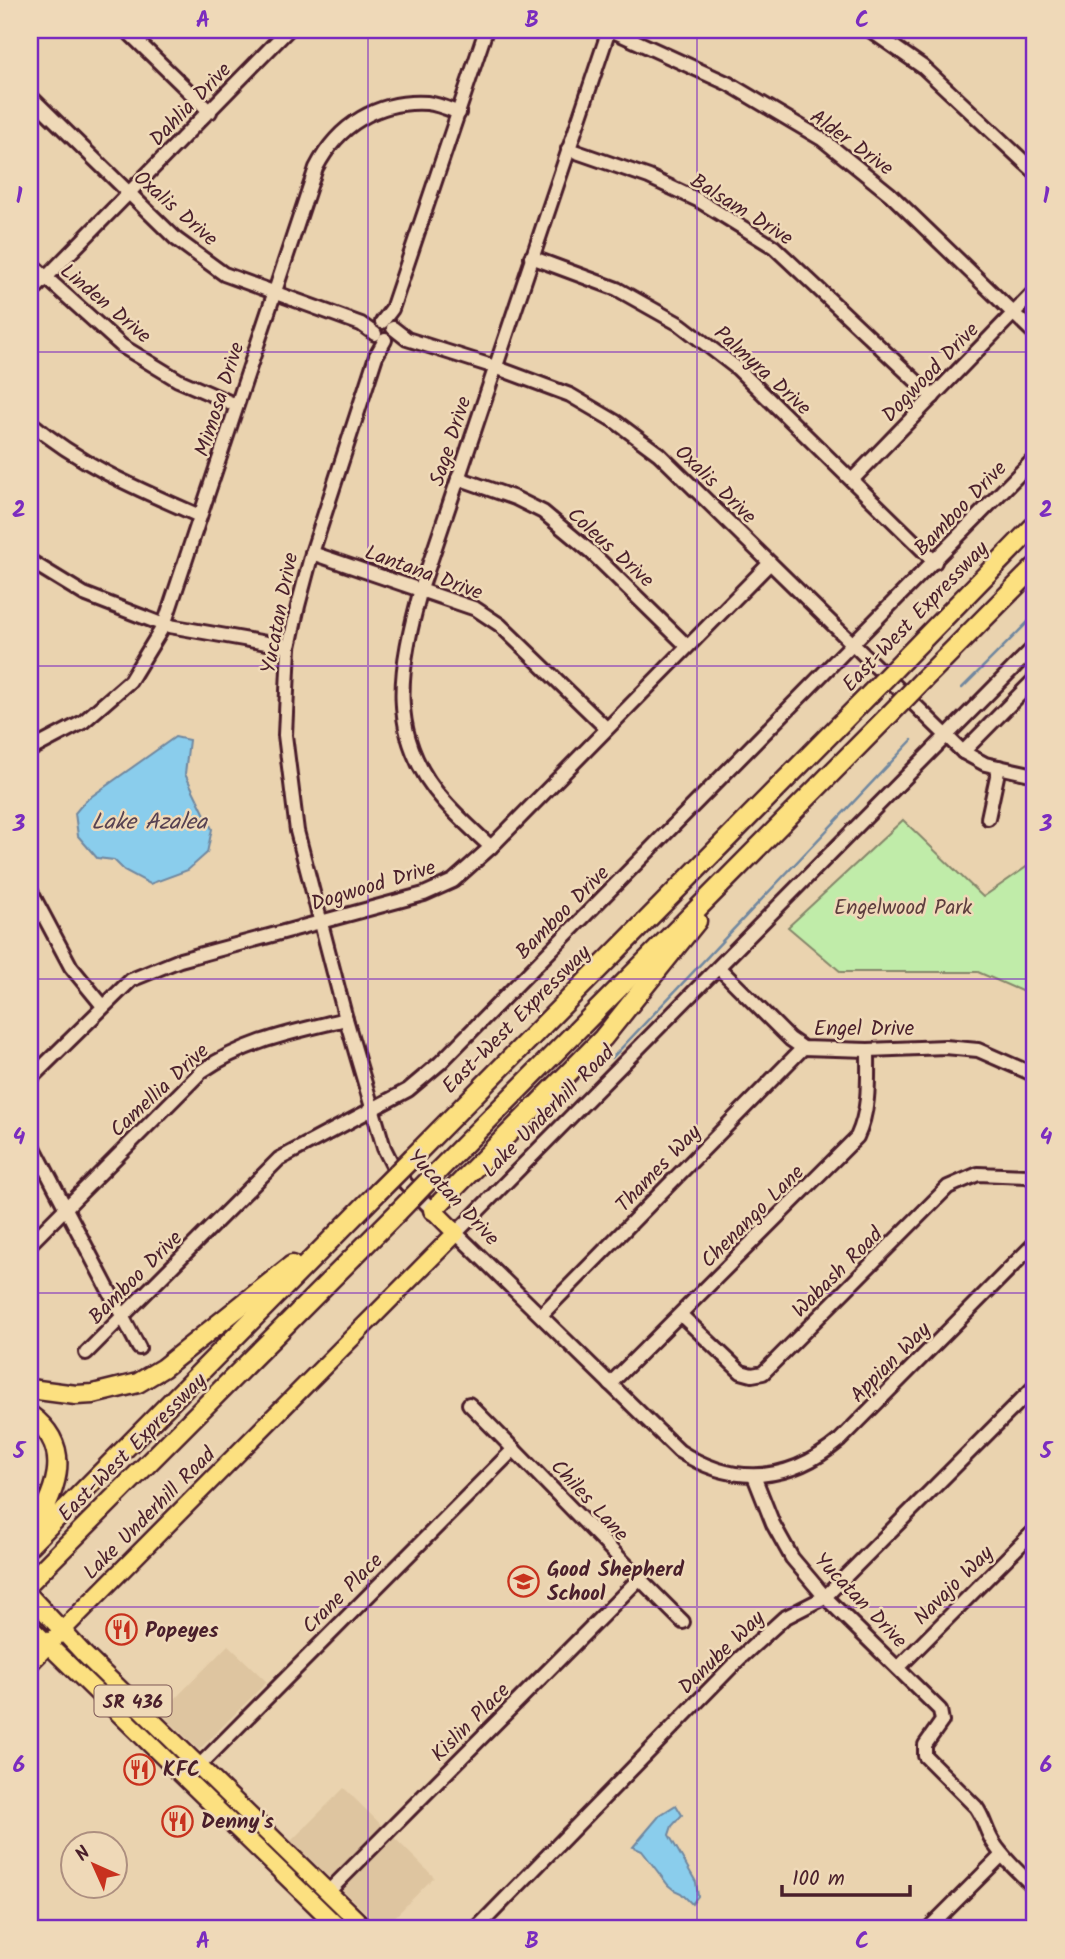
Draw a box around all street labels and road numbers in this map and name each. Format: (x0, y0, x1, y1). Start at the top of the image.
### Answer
street label: Dahlia Drive (142, 55, 240, 155)
street label: Alder Drive (802, 101, 901, 185)
street label: Oxalis Drive (125, 163, 225, 256)
street label: Balsam Drive (683, 166, 800, 255)
street label: Linden Drive (52, 256, 159, 353)
street label: Dogwood Drive (874, 315, 988, 431)
street label: Palmyra Drive (706, 318, 819, 425)
street label: Mimosa Drive (186, 337, 255, 461)
street label: Sage Drive (421, 392, 482, 491)
street label: Oxalis Drive (666, 437, 764, 533)
street label: Bamboo Drive (907, 453, 1016, 564)
street label: Coleus Drive (559, 500, 662, 597)
street label: East-West Expressway (835, 534, 997, 700)
street label: Lantana Drive (360, 537, 488, 610)
street label: Yucatan Drive (253, 549, 308, 677)
street label: Dogwood Drive (307, 852, 440, 921)
street label: Bamboo Drive (508, 858, 618, 968)
street label: East-West Expressway (435, 938, 599, 1102)
street label: Engel Drive (814, 1013, 915, 1046)
street label: Camellia Drive (103, 1036, 218, 1146)
street label: Lake Underhill Road (475, 1038, 624, 1186)
street label: Thames Way (608, 1117, 710, 1221)
street label: Yucatan Drive (399, 1142, 507, 1255)
street label: Chenango Lane (694, 1157, 813, 1277)
street label: Wabash Road (785, 1219, 892, 1326)
street label: Bamboo Drive (81, 1223, 191, 1333)
street label: Appian Way (843, 1315, 939, 1411)
street label: East-West Expressway (51, 1366, 215, 1530)
street label: Lake Underhill Road (76, 1440, 225, 1588)
street label: Chiles Lane (542, 1452, 636, 1550)
street label: Navajo Way (906, 1538, 1002, 1634)
street label: Crane Place (295, 1545, 392, 1642)
street label: Yucatan Drive (805, 1545, 915, 1657)
street label: Danube Way (671, 1603, 773, 1703)
street label: Kislin Place (424, 1675, 519, 1771)
road number: SR 436 (94, 1686, 172, 1716)

